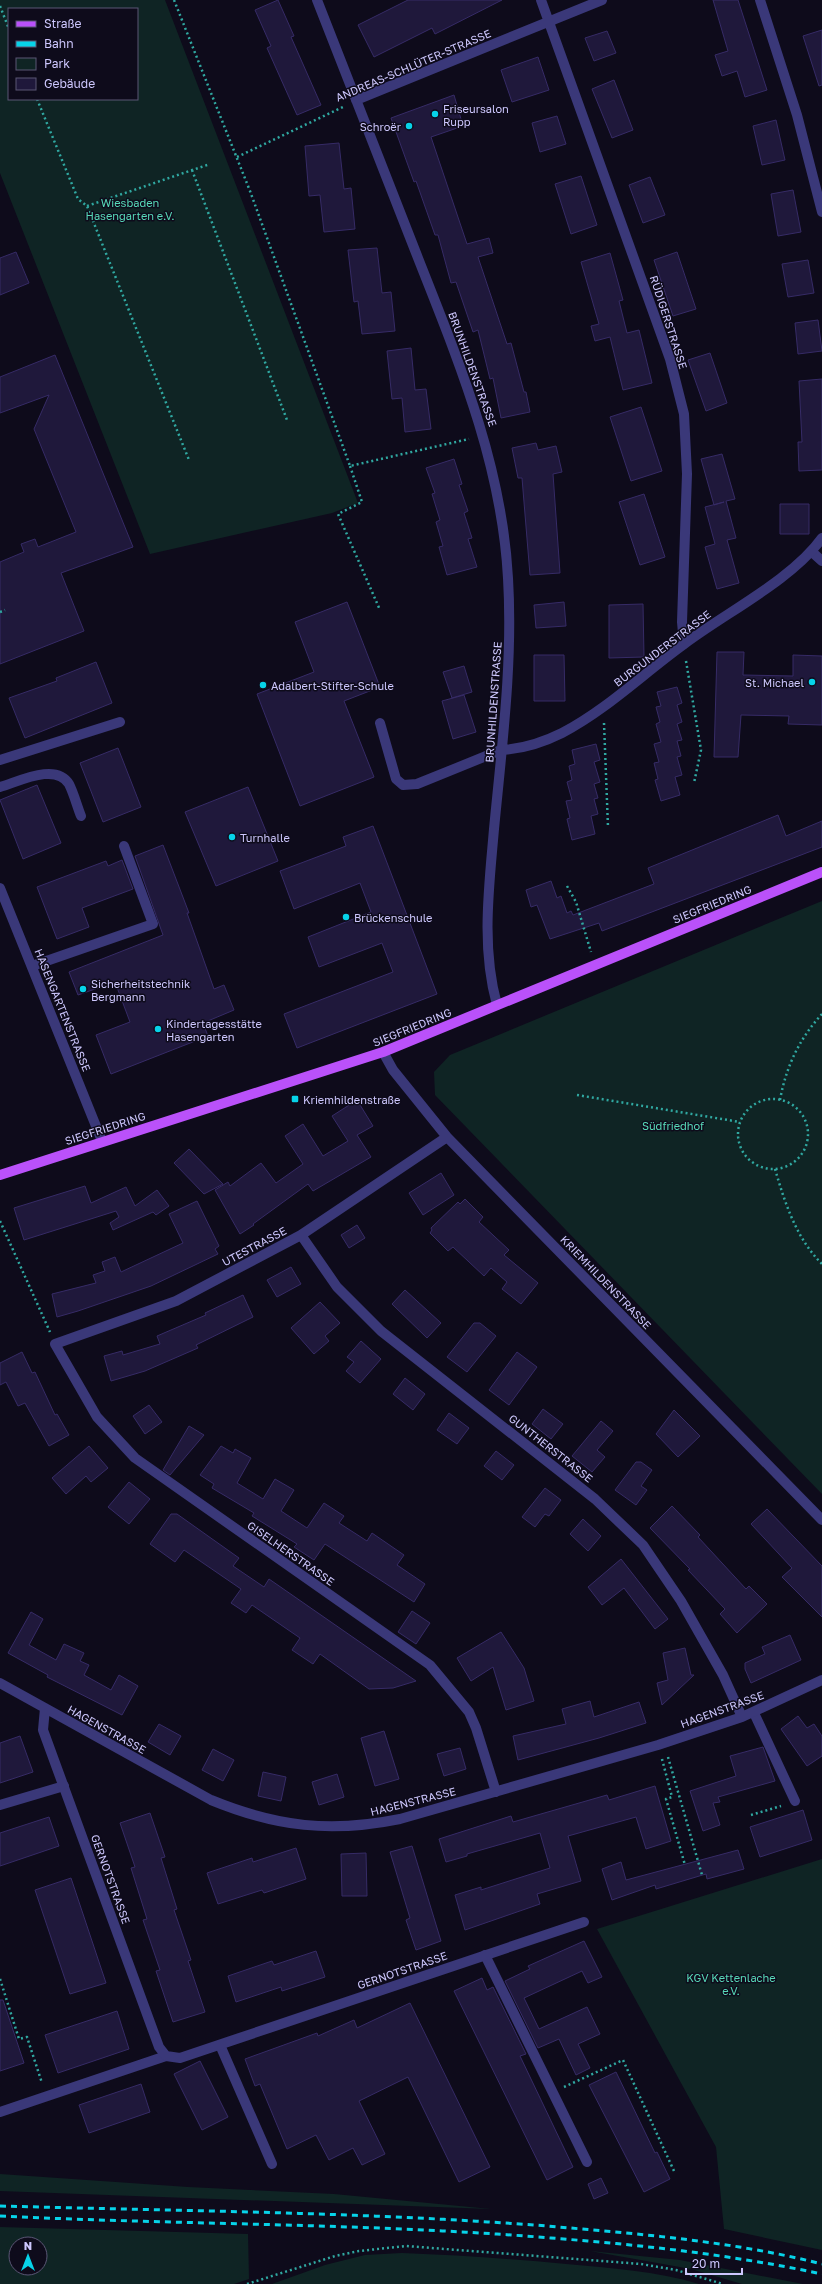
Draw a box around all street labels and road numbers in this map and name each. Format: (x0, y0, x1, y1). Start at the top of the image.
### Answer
street label: ANDREAS-SCHLÜTER-STRASSE (333, 26, 493, 104)
street label: RÜDIGERSTRASSE (648, 273, 690, 371)
street label: BRUNHILDENSTRASSE (446, 310, 500, 428)
street label: BURGUNDERSTRASSE (611, 607, 713, 689)
street label: BRUNHILDENSTRASSE (482, 641, 504, 763)
street label: SIEGFRIEDRING (671, 882, 754, 926)
street label: HASENGARTENSTRASSE (32, 947, 94, 1074)
street label: SIEGFRIEDRING (371, 1005, 454, 1049)
street label: SIEGFRIEDRING (63, 1109, 147, 1147)
street label: UTESTRASSE (220, 1223, 289, 1268)
street label: KRIEMHILDENSTRASSE (558, 1233, 654, 1332)
street label: GUNTHERSTRASSE (506, 1411, 596, 1485)
street label: GISELHERSTRASSE (245, 1518, 337, 1588)
street label: HAGENSTRASSE (679, 1688, 766, 1730)
street label: HAGENSTRASSE (66, 1702, 149, 1756)
street label: HAGENSTRASSE (369, 1784, 457, 1818)
street label: GERNOTSTRASSE (89, 1833, 133, 1926)
street label: GERNOTSTRASSE (355, 1948, 449, 1991)

